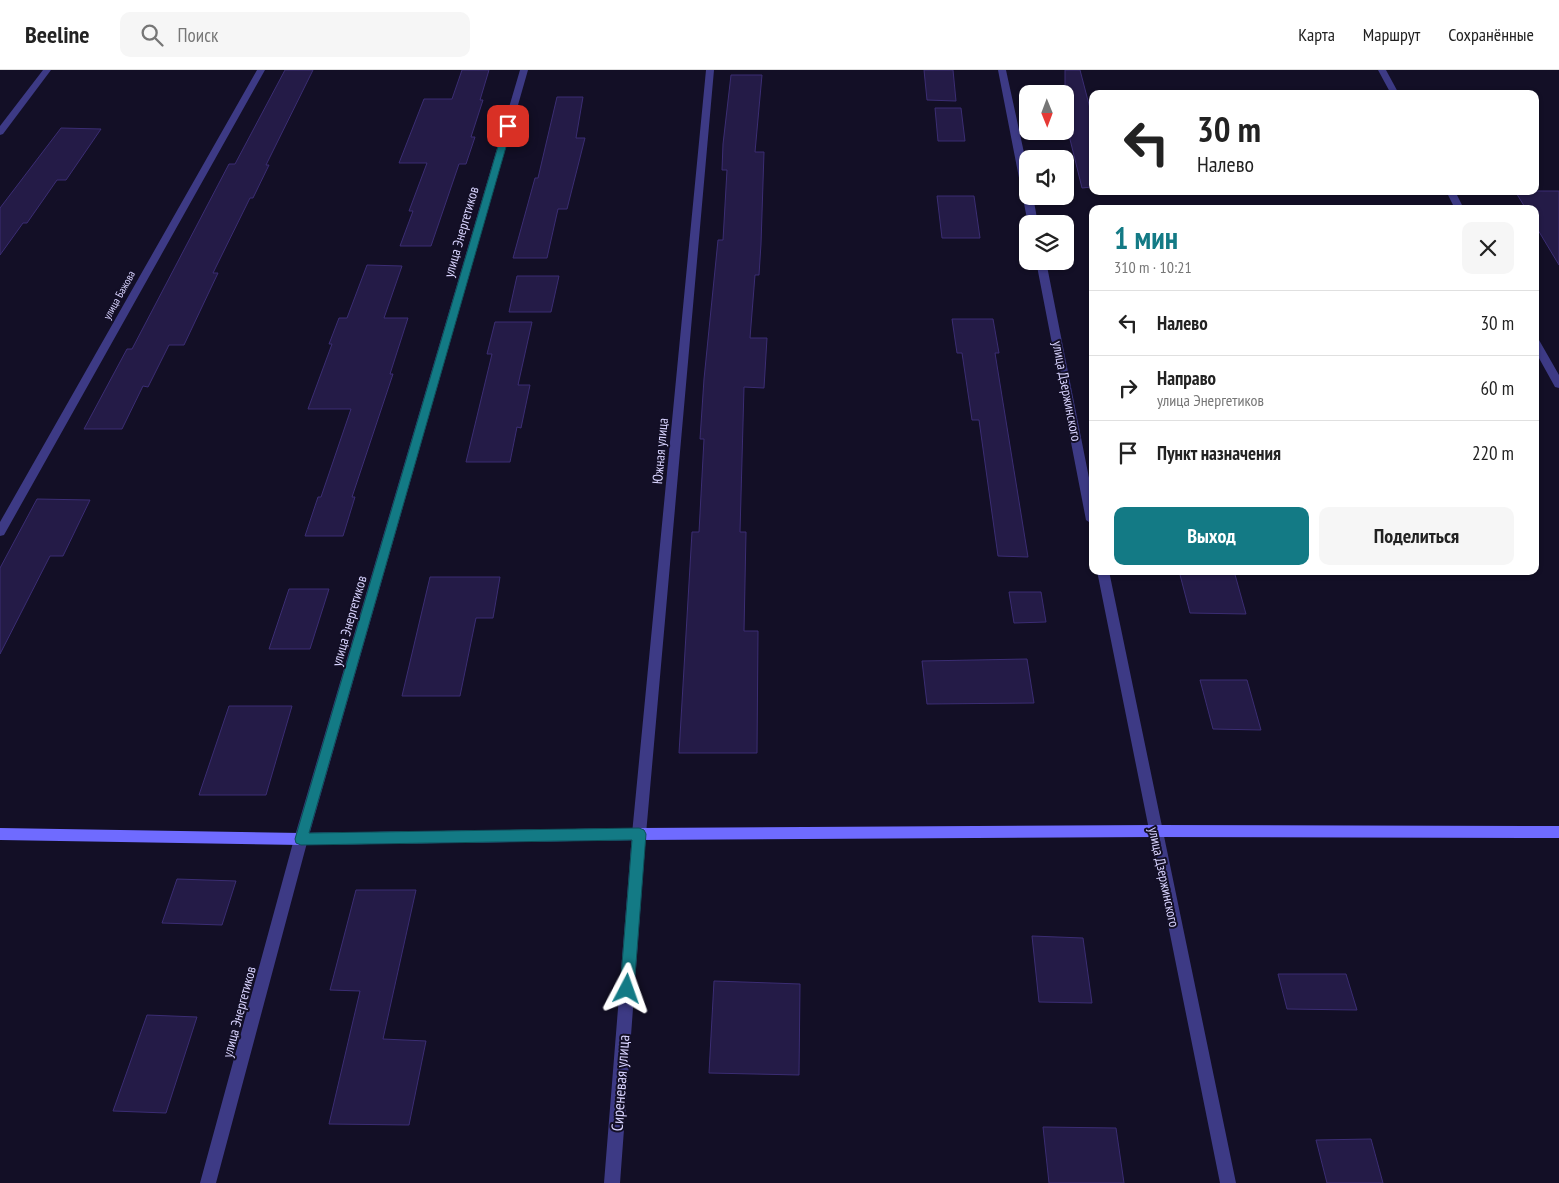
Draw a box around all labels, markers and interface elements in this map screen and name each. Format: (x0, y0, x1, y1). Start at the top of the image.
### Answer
search box (120, 12, 470, 57)
text: Beeline (25, 19, 90, 50)
icon: search (138, 21, 166, 49)
text: Поиск (178, 23, 218, 47)
text: Карта (1298, 23, 1335, 46)
text: Маршрут (1363, 23, 1420, 46)
text: Сохранённые (1448, 23, 1534, 46)
north arrow (1019, 85, 1074, 140)
map controls (1019, 85, 1074, 270)
pin (487, 105, 529, 147)
text: 30 m (1197, 106, 1261, 152)
icon: left (1114, 110, 1179, 175)
icon: arrive (494, 112, 522, 140)
button: sound (1019, 150, 1074, 205)
text: Налево (1197, 150, 1254, 178)
street label: улица Энергетиков (439, 184, 483, 279)
button: layers (1019, 215, 1074, 270)
text: 1 мин (1114, 218, 1178, 257)
button: close (1462, 222, 1514, 274)
text: 310 m · 10:21 (1114, 257, 1192, 277)
street label: улица Бажова (100, 268, 138, 322)
icon: left (1114, 309, 1142, 337)
text: Налево (1157, 311, 1208, 335)
text: 30 m (1481, 311, 1514, 335)
street label: улица Дзержинского (1048, 339, 1086, 443)
text: Направо (1157, 366, 1216, 390)
icon: right (1114, 374, 1142, 402)
text: 60 m (1481, 376, 1514, 400)
text: улица Энергетиков (1157, 390, 1264, 410)
street label: Южная улица (648, 417, 672, 485)
icon: arrive (1114, 439, 1142, 467)
text: Пункт назначения (1157, 441, 1281, 465)
text: 220 m (1472, 441, 1514, 465)
button: Выход (1114, 507, 1309, 565)
button: Поделиться (1319, 507, 1514, 565)
street label: улица Энергетиков (327, 573, 371, 668)
street label: улица Дзержинского (1145, 825, 1183, 929)
position arrow (600, 962, 652, 1014)
street label: улица Энергетиков (218, 964, 260, 1060)
street label: Сиреневая улица (607, 1034, 633, 1132)

